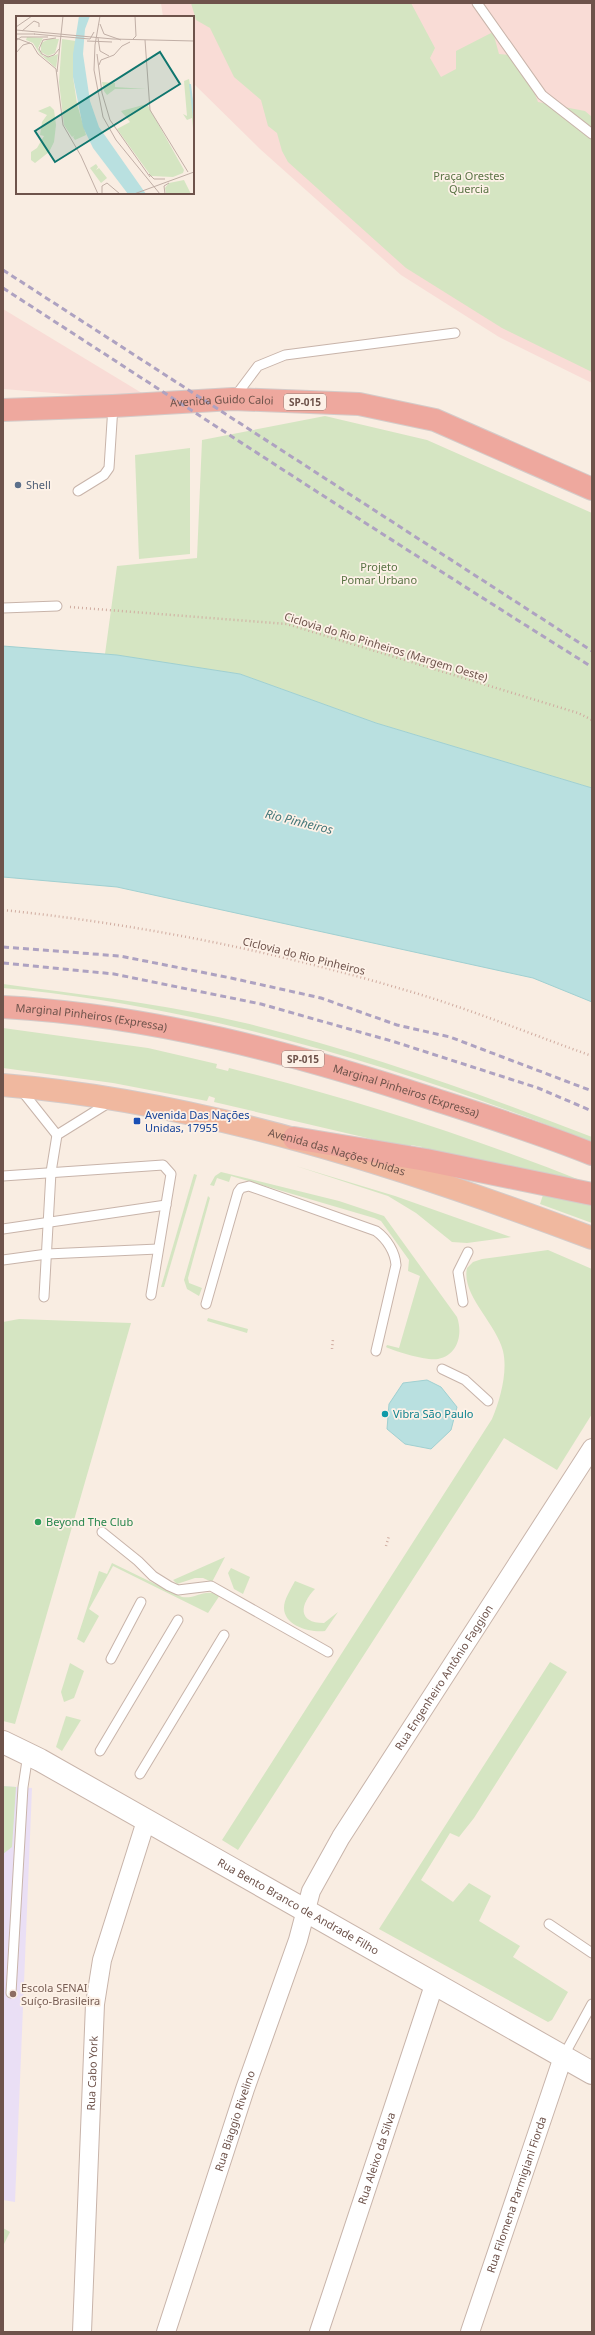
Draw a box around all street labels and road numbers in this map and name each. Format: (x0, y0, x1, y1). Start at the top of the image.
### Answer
street label: Avenida Guido Caloi (169, 391, 274, 410)
road number: SP-015 (284, 394, 326, 410)
street label: Ciclovia do Rio Pinheiros (Margem Oeste) (283, 608, 490, 685)
street label: Ciclovia do Rio Pinheiros (241, 933, 367, 978)
street label: Marginal Pinheiros (Expressa) (15, 1000, 169, 1034)
road number: SP-015 (282, 1051, 324, 1067)
street label: Marginal Pinheiros (Expressa) (331, 1060, 481, 1120)
street label: Avenida das Nações Unidas (267, 1124, 407, 1179)
street label: Rua Engenheiro Antônio Faggion (391, 1601, 496, 1753)
street label: Rua Bento Branco de Andrade Filho (215, 1854, 382, 1958)
street label: Rua Cabo York (83, 2035, 101, 2111)
street label: Rua Biaggio Rivelino (211, 2068, 258, 2173)
street label: Rua Aleixo da Silva (354, 2110, 398, 2206)
street label: Rua Filomena Parmigiani Fiorda (483, 2114, 549, 2275)

